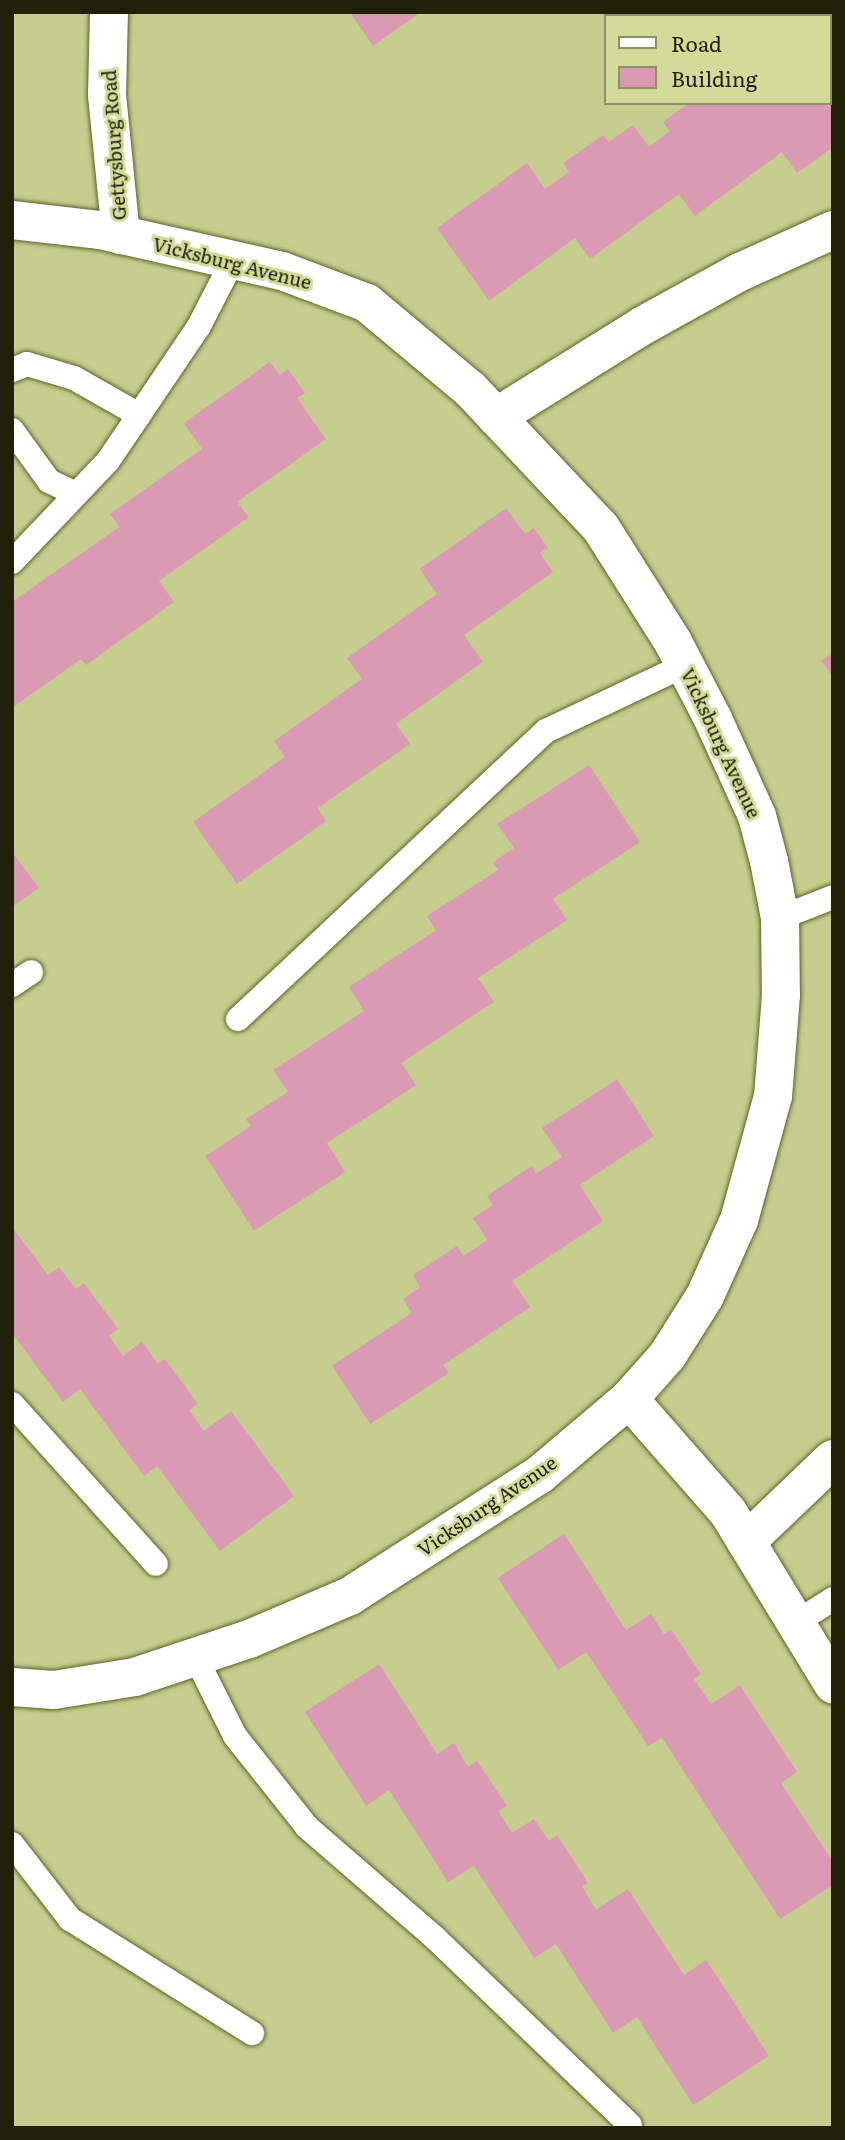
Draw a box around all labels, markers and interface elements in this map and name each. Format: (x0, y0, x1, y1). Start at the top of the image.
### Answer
legend (604, 14, 831, 105)
text: Road (671, 27, 722, 58)
text: Building (671, 62, 757, 93)
street label: Gettysburg Road (97, 69, 131, 221)
street label: Vicksburg Avenue (150, 232, 314, 294)
street label: Vicksburg Avenue (676, 664, 766, 822)
street label: Vicksburg Avenue (413, 1451, 561, 1561)

